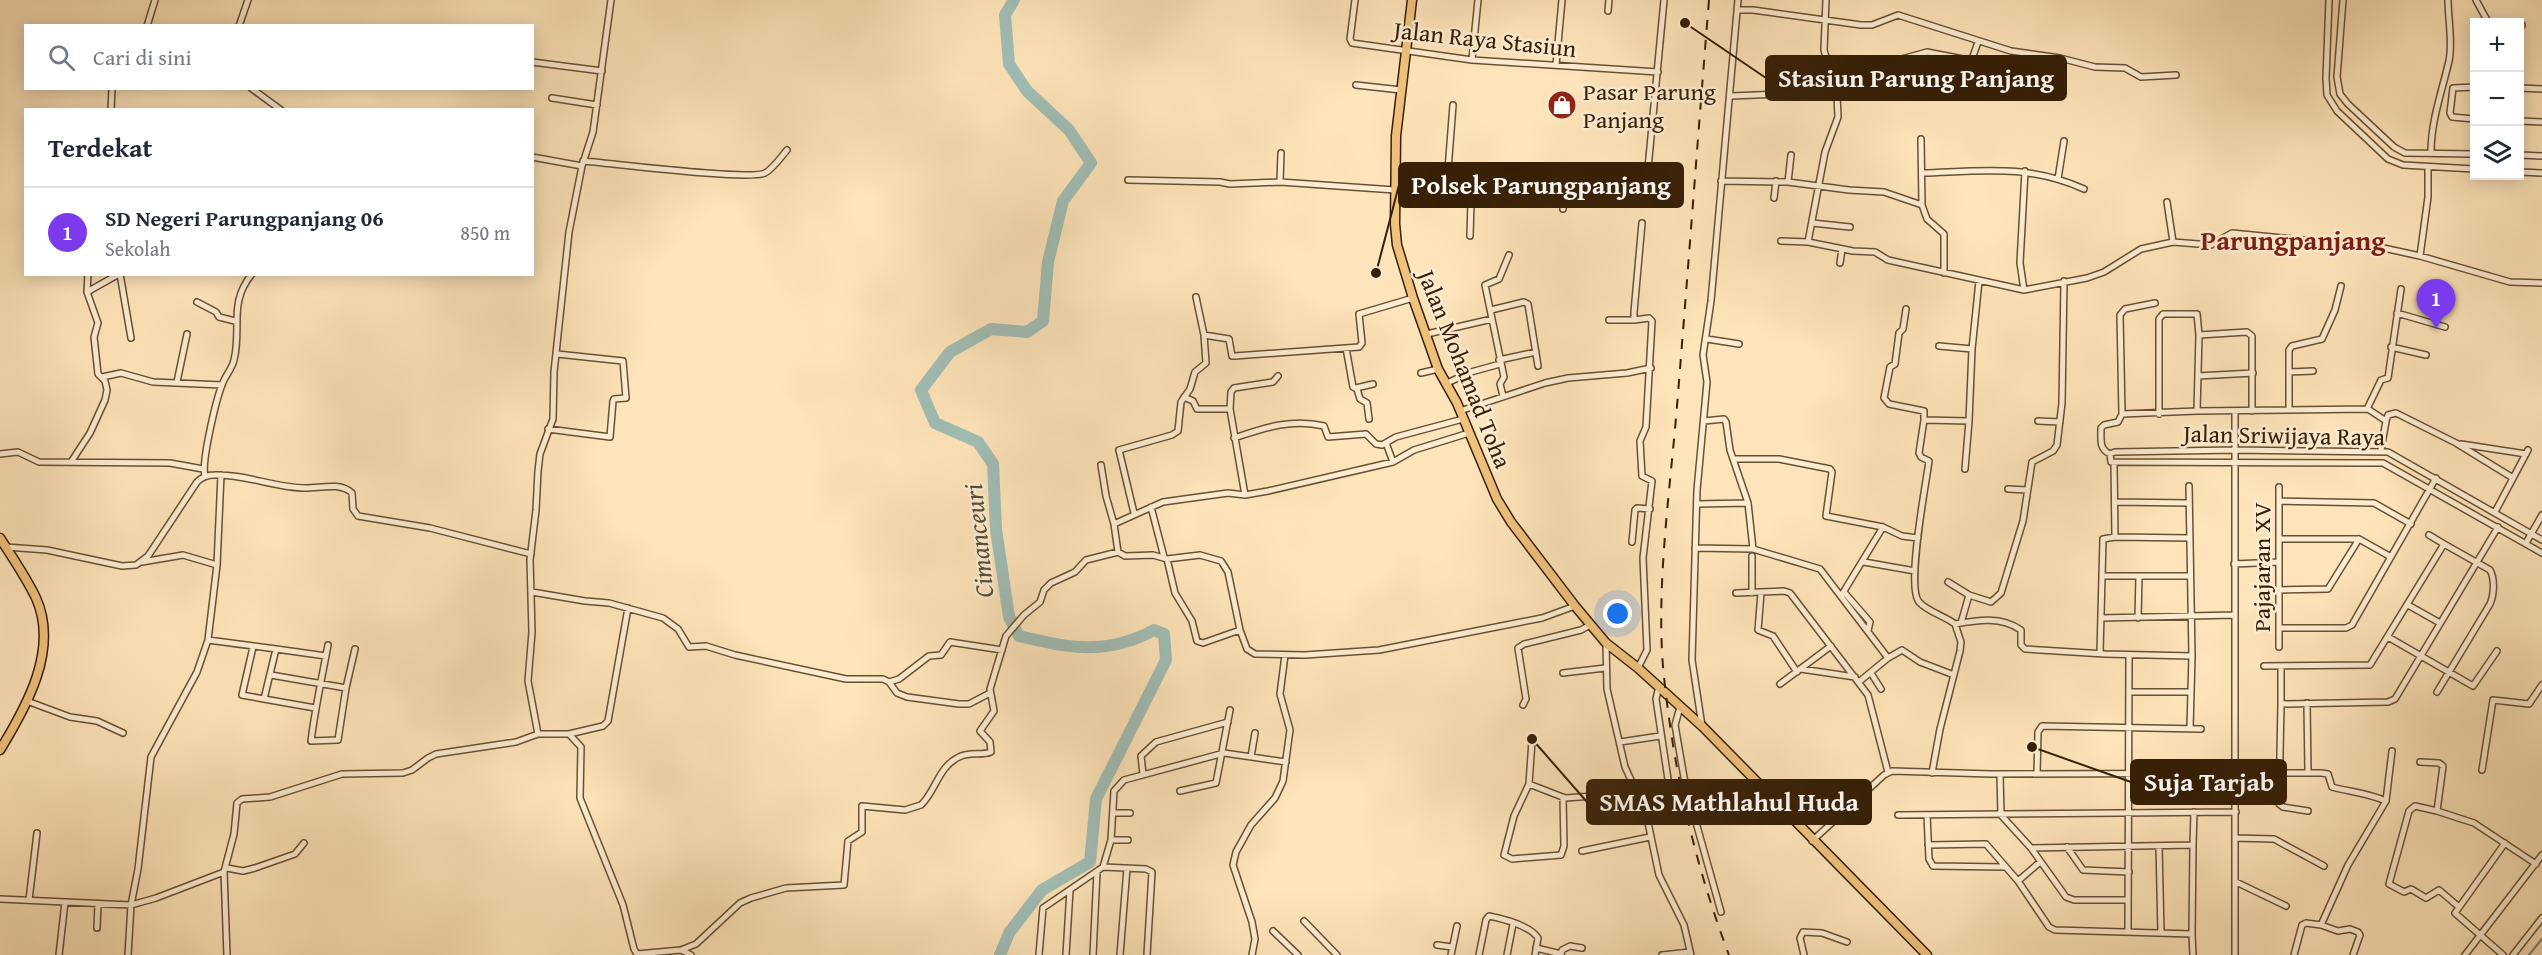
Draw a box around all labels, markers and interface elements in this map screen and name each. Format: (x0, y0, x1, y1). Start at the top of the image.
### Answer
street label: Jalan Raya Stasiun (1389, 12, 1579, 66)
map controls (2470, 18, 2524, 180)
button: + (2470, 18, 2524, 72)
search box (24, 24, 534, 90)
icon: search (45, 41, 78, 74)
text: Cari di sini (93, 41, 192, 73)
callout: Stasiun Parung Panjang (1766, 56, 2066, 100)
text: Stasiun Parung Panjang (1778, 58, 2054, 97)
button: − (2470, 72, 2524, 126)
place label: Pasar Parung Panjang (1583, 74, 1716, 137)
shop icon: Pasar Parung Panjang (1546, 89, 1578, 121)
button: layers (2470, 126, 2524, 180)
text: Terdekat (48, 128, 152, 167)
callout: Polsek Parungpanjang (1399, 163, 1683, 207)
text: Polsek Parungpanjang (1411, 165, 1671, 204)
text: SD Negeri Parungpanjang 06 (105, 202, 384, 234)
text: 1 (62, 218, 73, 247)
text: 850 m (460, 218, 510, 247)
district label: Parungpanjang (2201, 220, 2386, 260)
text: Sekolah (105, 234, 170, 263)
street label: Jalan Mohamad Toha (1408, 262, 1521, 474)
pin: 1 (2416, 280, 2456, 329)
street label: Jalan Sriwijaya Raya (2180, 416, 2386, 454)
water label: Cimanceuri (953, 482, 1003, 600)
street label: Pajajaran XV (2244, 502, 2279, 632)
your location (1603, 599, 1632, 628)
callout: Suja Tarjab (2131, 760, 2286, 804)
text: Suja Tarjab (2144, 762, 2274, 801)
callout: SMAS Mathlahul Huda (1587, 780, 1871, 824)
text: SMAS Mathlahul Huda (1599, 782, 1859, 821)

